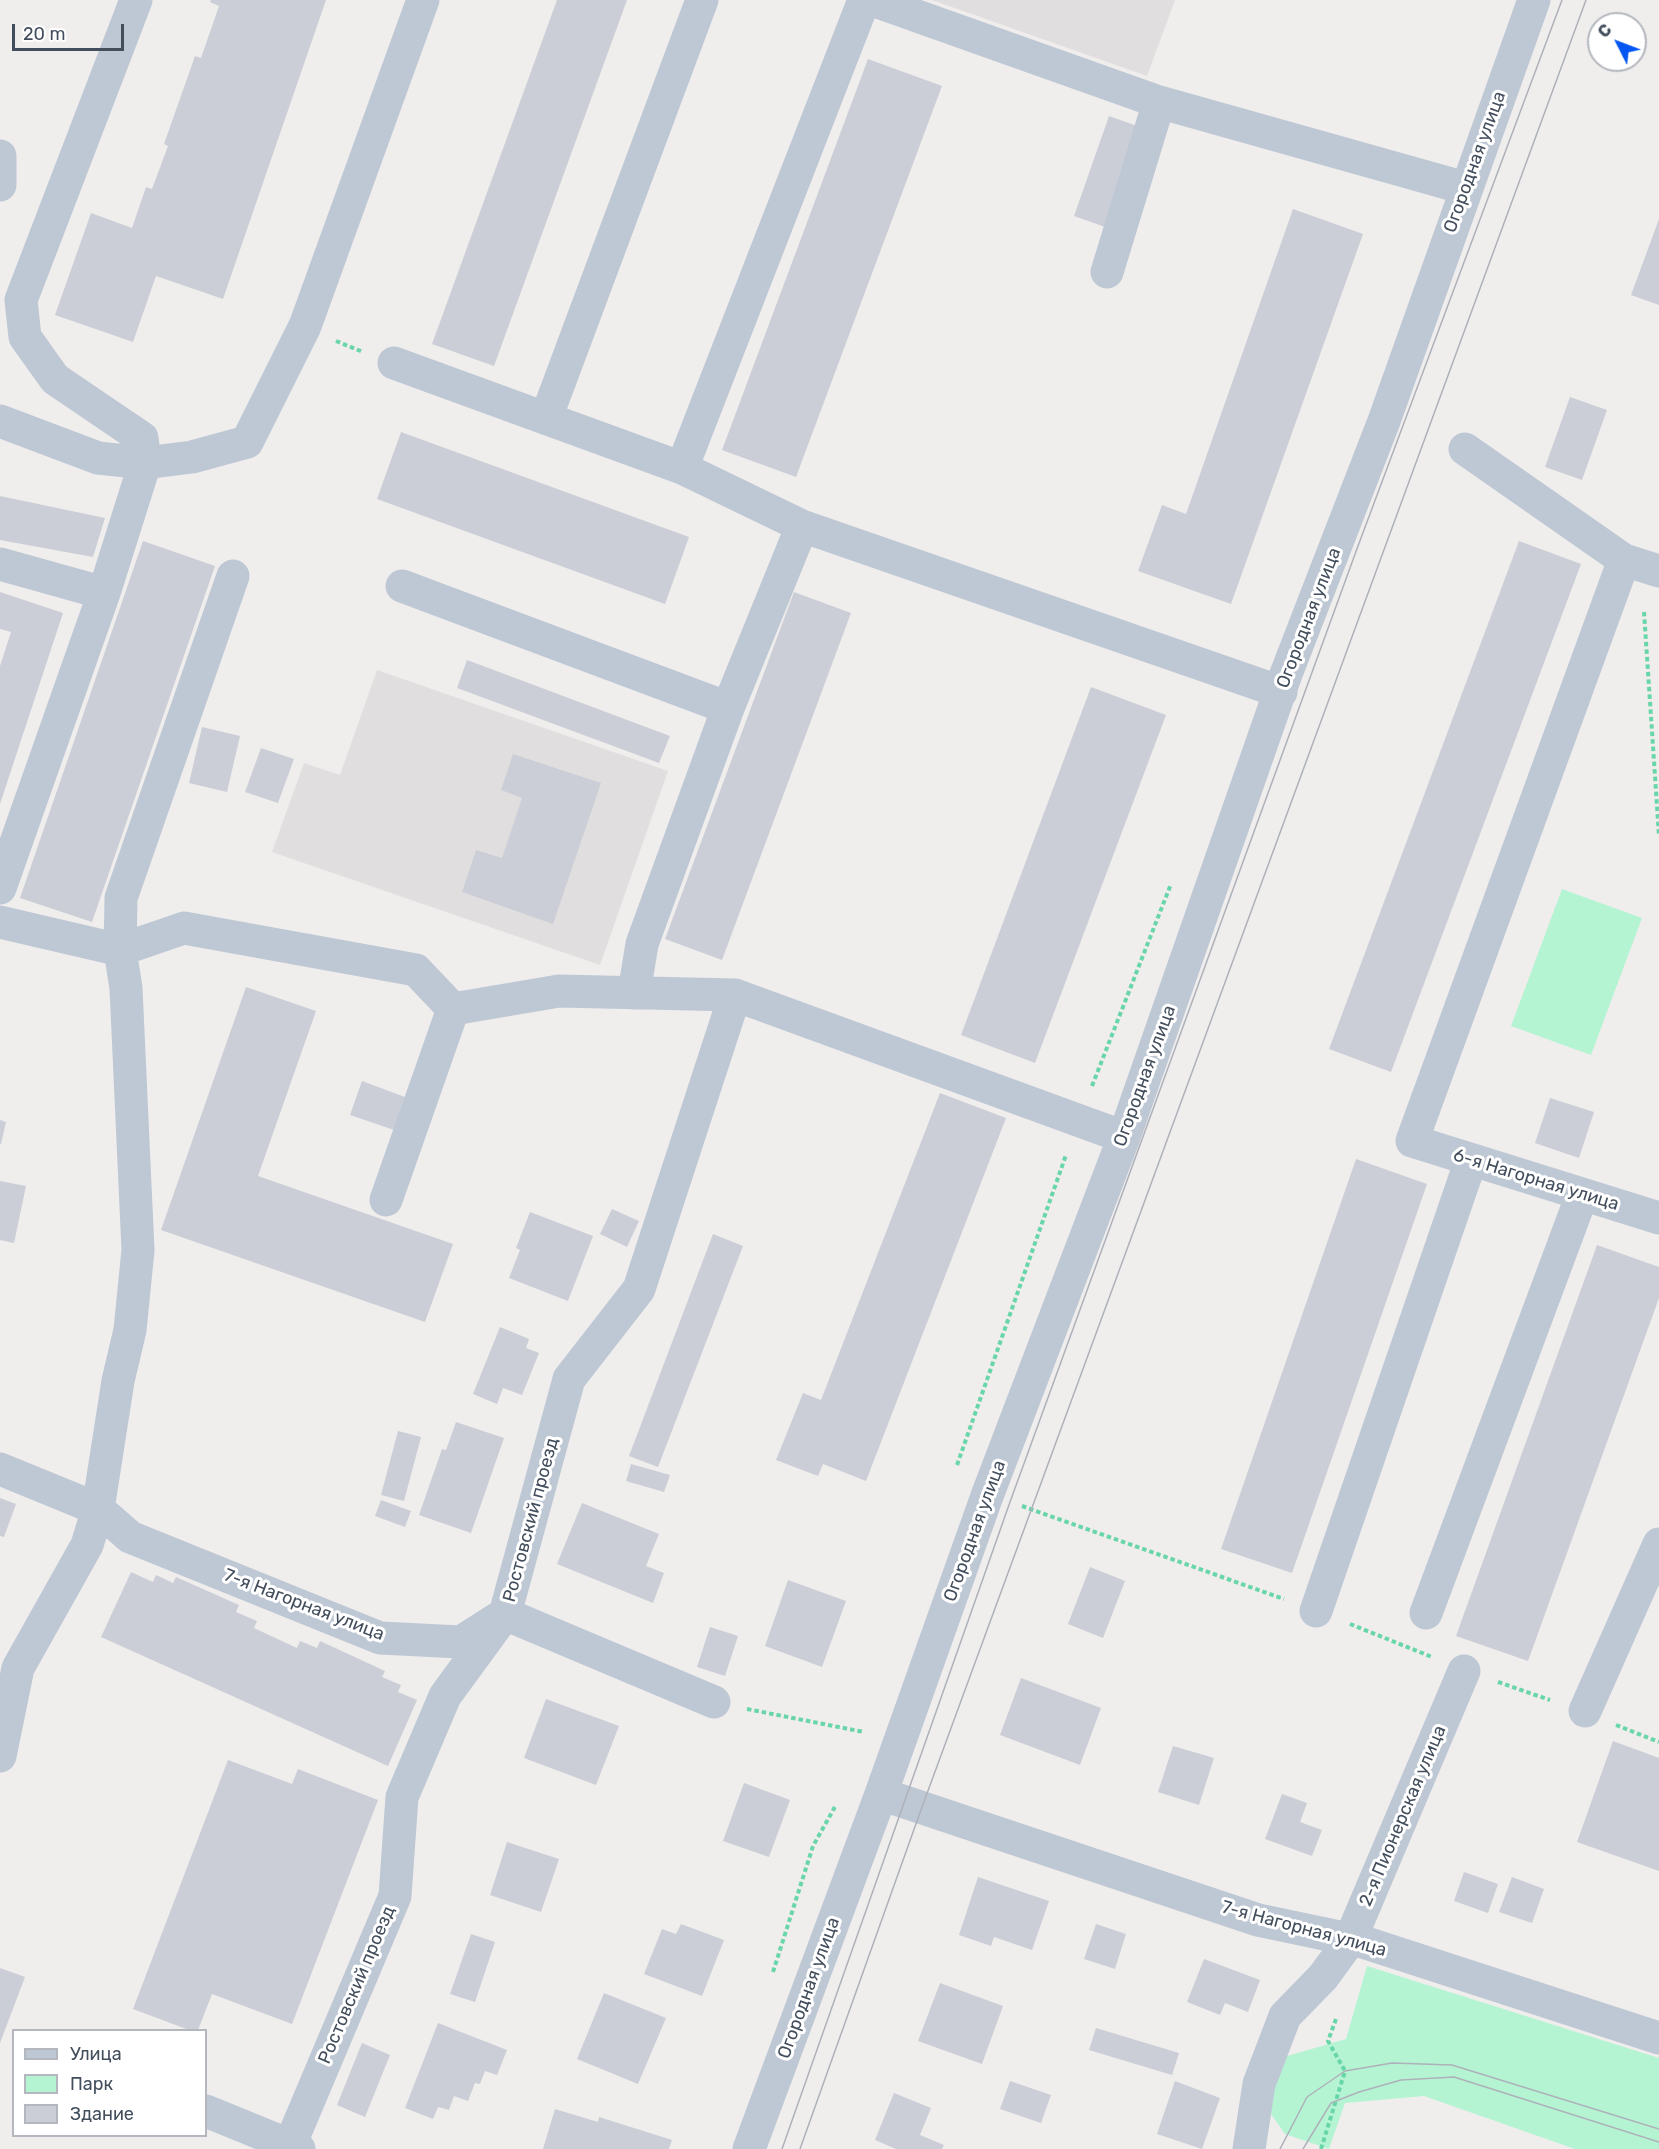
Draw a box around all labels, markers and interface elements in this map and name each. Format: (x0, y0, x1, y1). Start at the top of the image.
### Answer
scale bar (15, 12, 128, 50)
north arrow (1587, 12, 1647, 72)
text: С (1594, 20, 1616, 41)
text: 20 m (23, 23, 65, 45)
street label: Огородная улица (1439, 88, 1511, 236)
street label: Огородная улица (1272, 545, 1346, 691)
street label: Огородная улица (1109, 1002, 1181, 1150)
street label: 6-я Нагорная улица (1451, 1145, 1621, 1215)
street label: Ростовский проезд (499, 1435, 563, 1605)
street label: Огородная улица (939, 1457, 1011, 1605)
street label: 7-я Нагорная улица (221, 1564, 387, 1646)
street label: 2-я Пионерская улица (1355, 1722, 1451, 1910)
street label: 7-я Нагорная улица (1219, 1897, 1389, 1961)
street label: Ростовский проезд (314, 1903, 400, 2067)
street label: Огородная улица (773, 1914, 845, 2062)
legend (12, 2029, 207, 2137)
text: Улица (70, 2043, 122, 2065)
text: Парк (70, 2073, 113, 2095)
text: Здание (70, 2103, 134, 2125)

